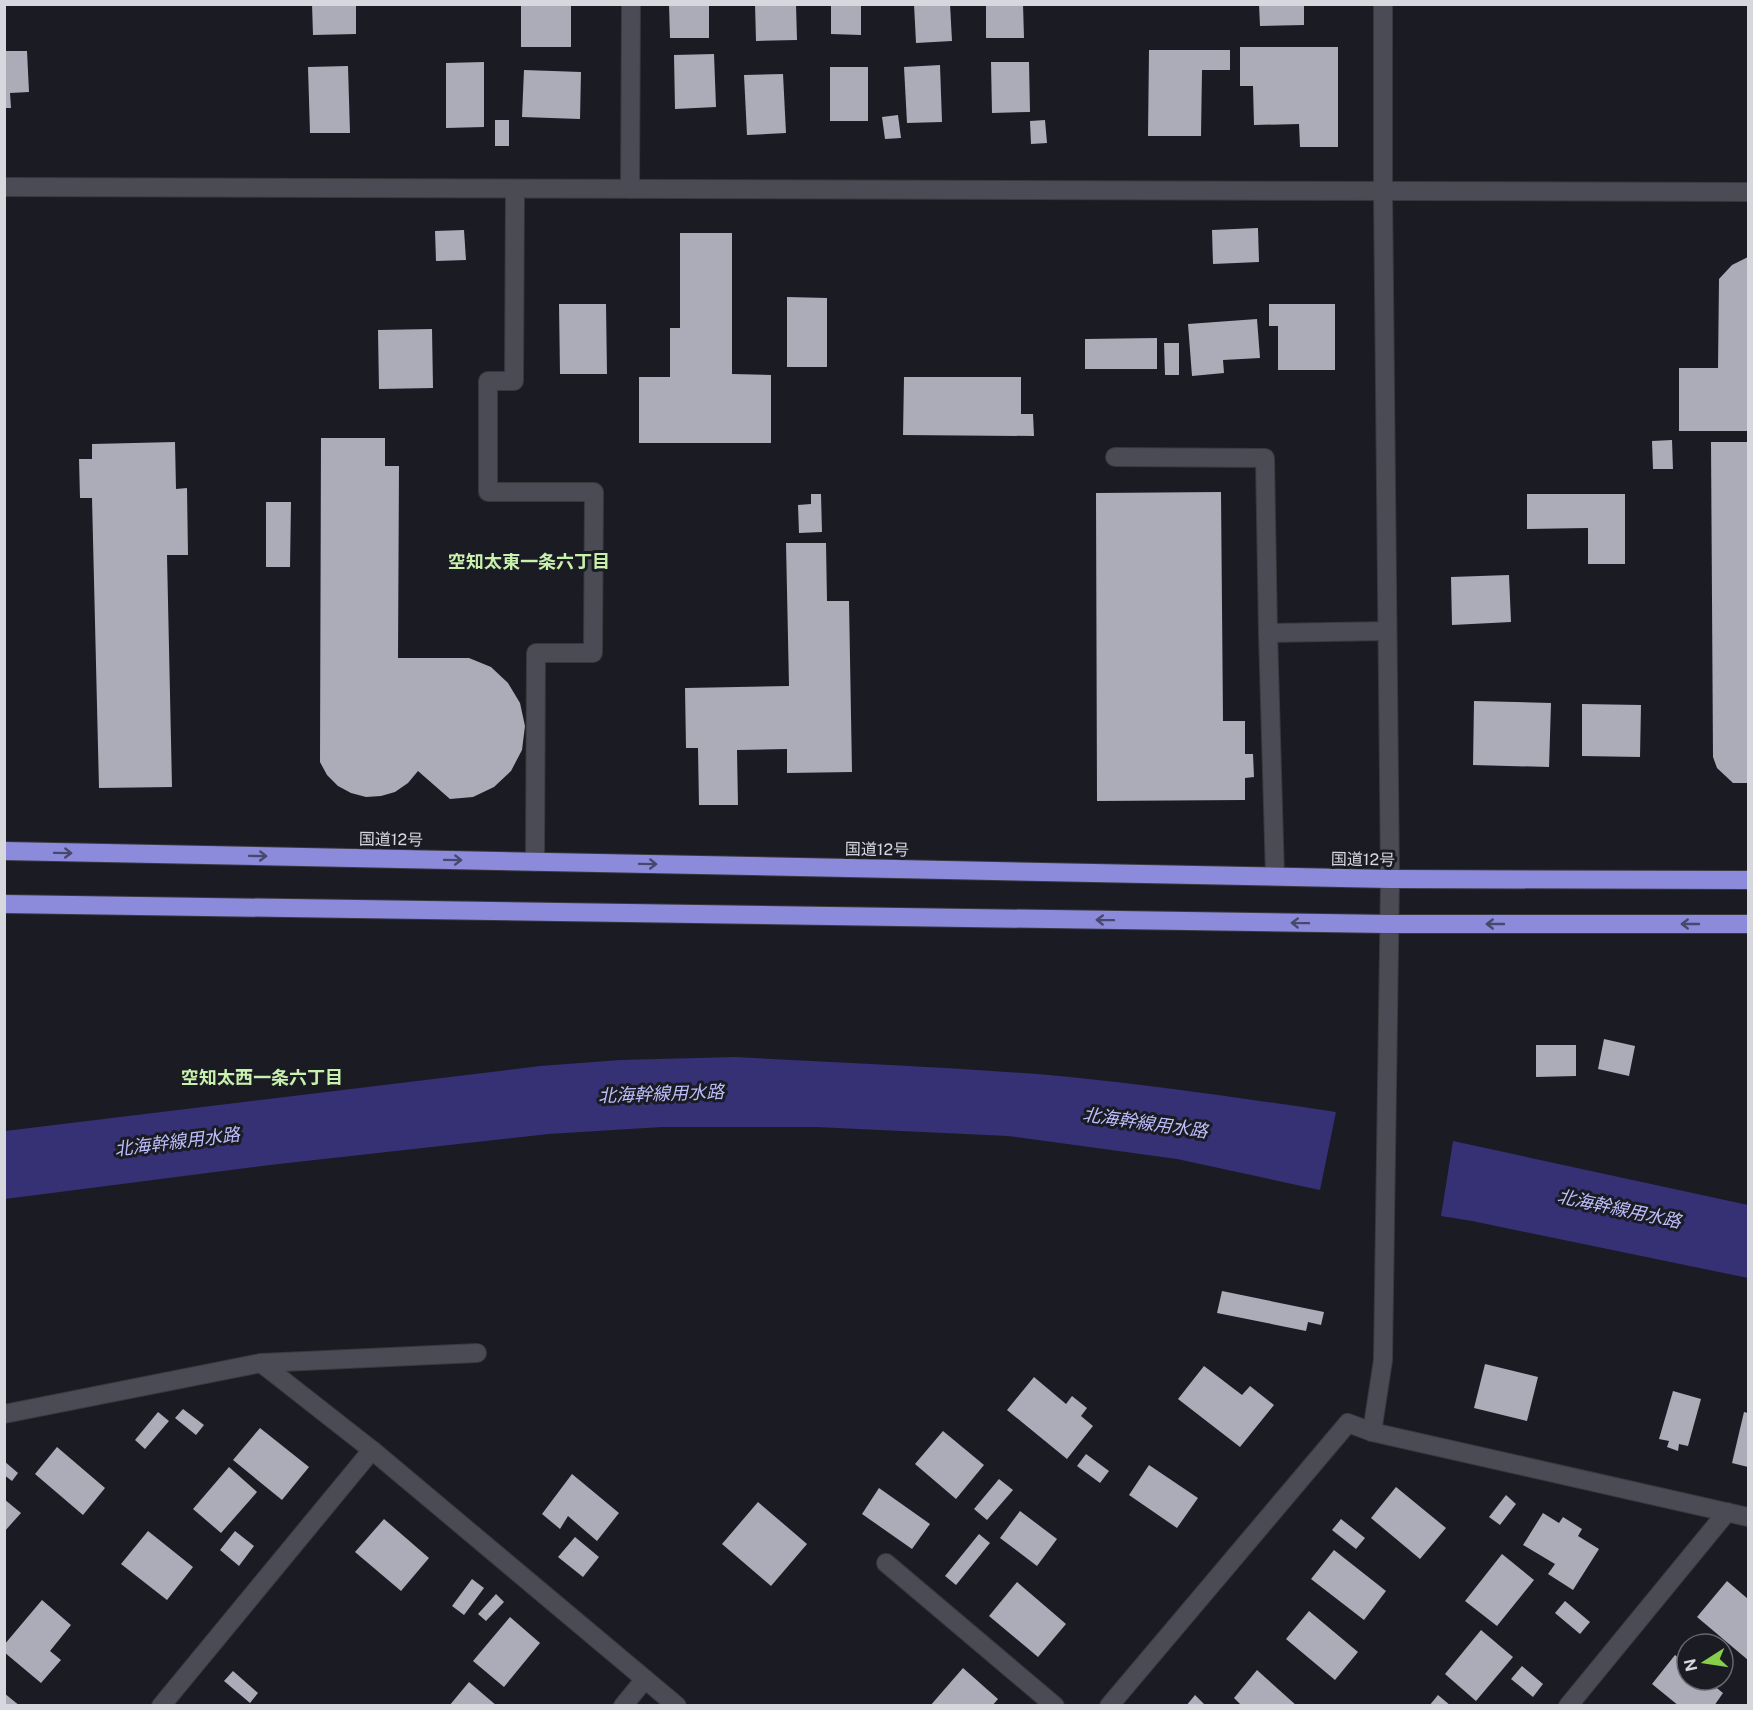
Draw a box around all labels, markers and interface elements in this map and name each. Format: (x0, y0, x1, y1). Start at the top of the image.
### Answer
district label: 空知太東一条六丁目 (448, 551, 610, 572)
street label: 国道12号 (359, 829, 423, 850)
street label: 国道12号 (845, 839, 909, 860)
one-way arrow (52, 847, 72, 858)
street label: 国道12号 (1331, 849, 1395, 870)
one-way arrow (247, 851, 267, 862)
one-way arrow (442, 854, 462, 866)
one-way arrow (637, 858, 657, 870)
one-way arrow (1096, 914, 1116, 926)
one-way arrow (1291, 917, 1311, 929)
one-way arrow (1486, 918, 1506, 930)
one-way arrow (1681, 918, 1701, 930)
district label: 空知太西一条六丁目 (181, 1067, 343, 1088)
water label: 北海幹線用水路 (598, 1081, 726, 1106)
water label: 北海幹線用水路 (1081, 1103, 1211, 1142)
water label: 北海幹線用水路 (113, 1123, 243, 1160)
water label: 北海幹線用水路 (1555, 1185, 1685, 1232)
north arrow (1675, 1632, 1735, 1692)
text: N (1680, 1657, 1701, 1673)

